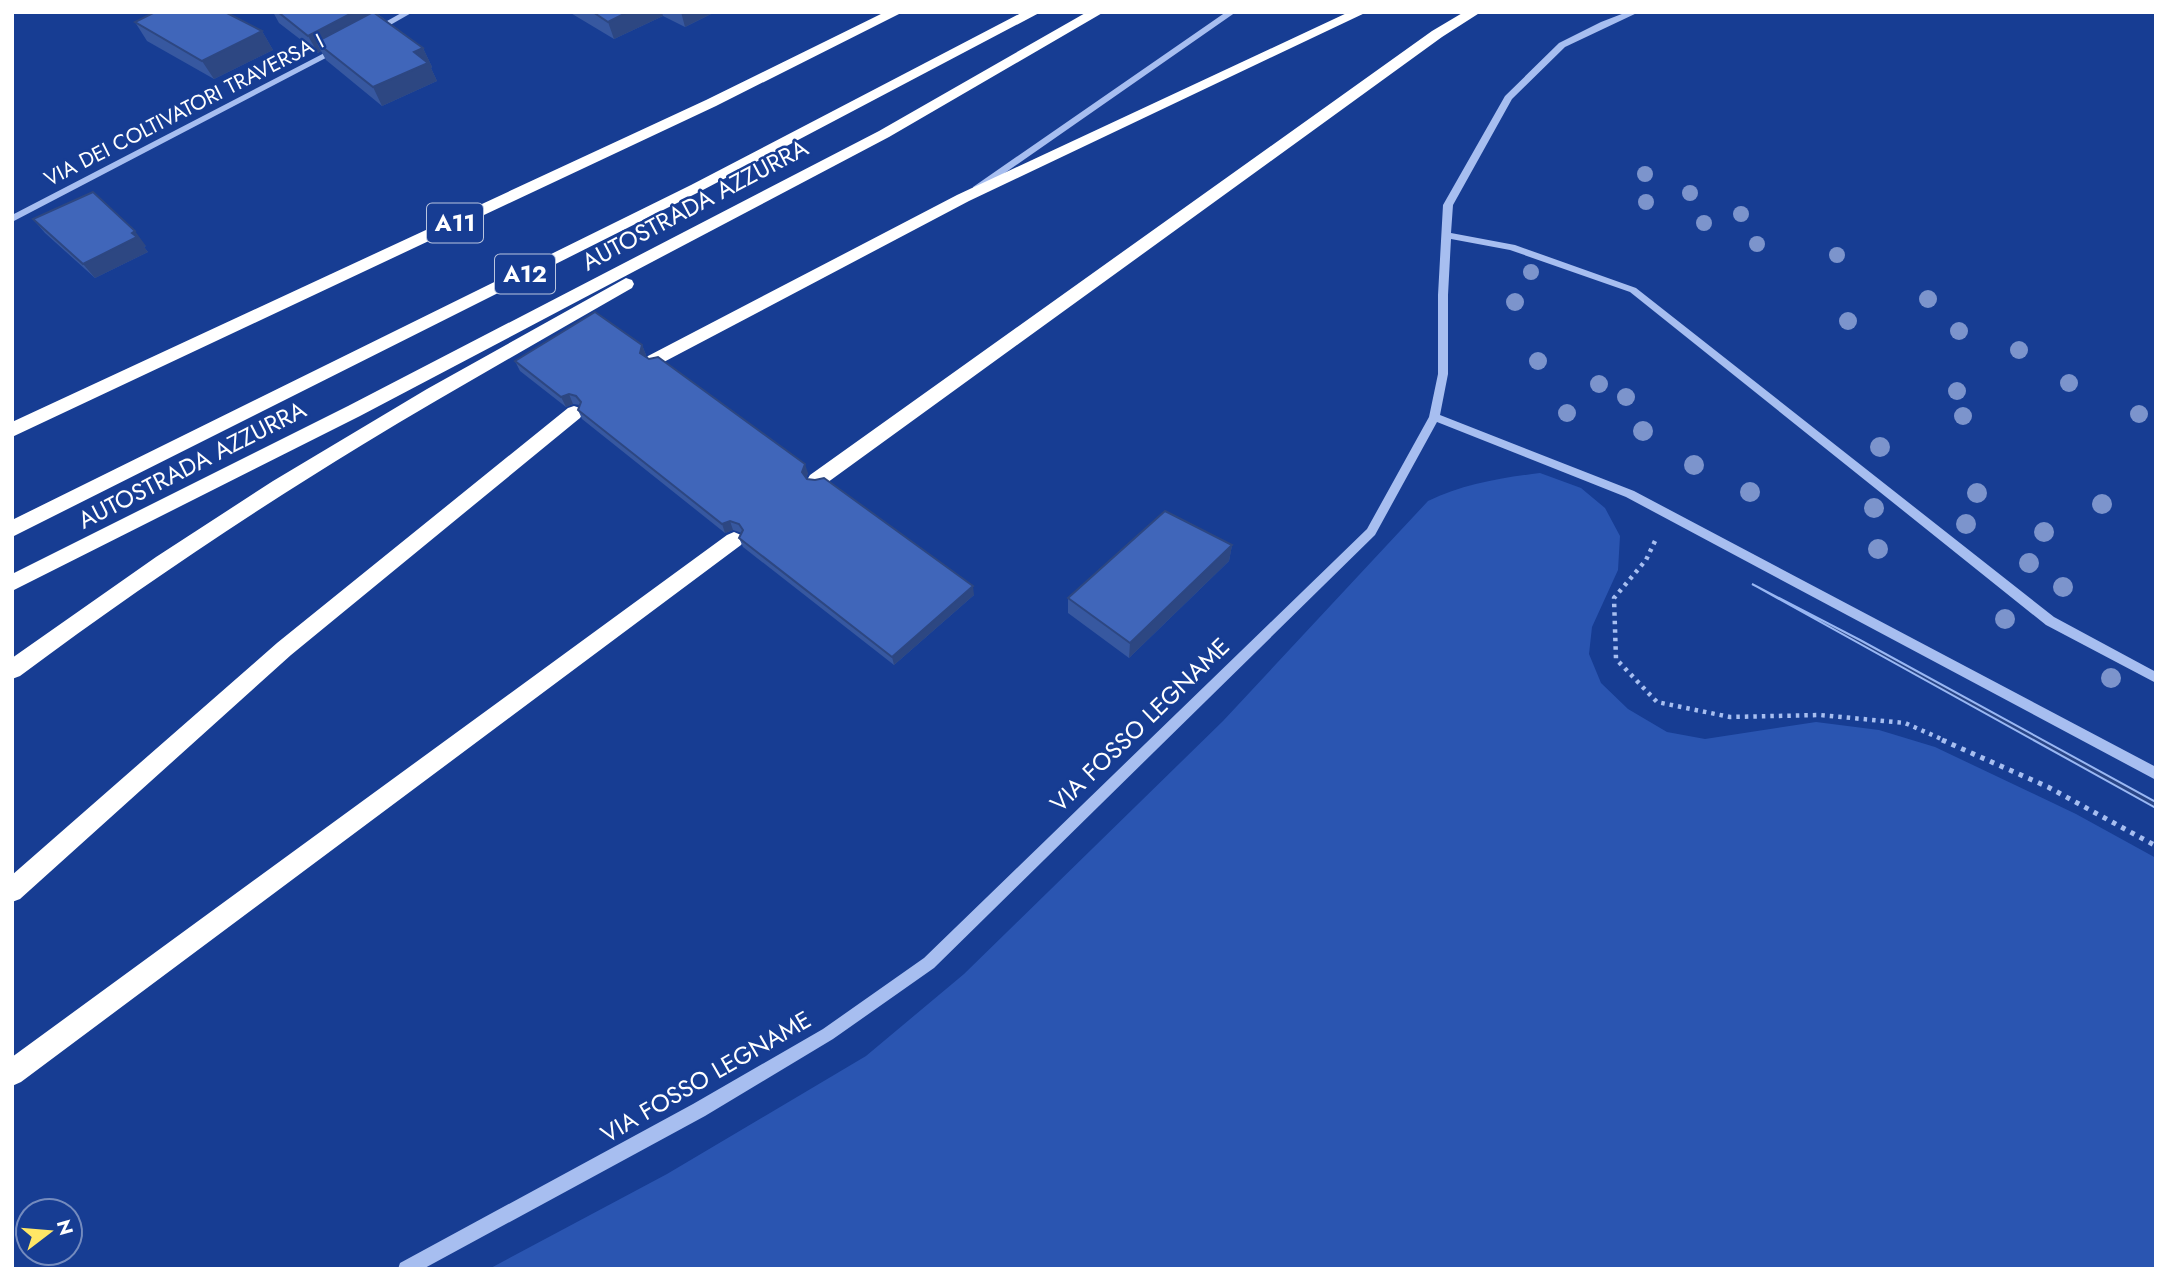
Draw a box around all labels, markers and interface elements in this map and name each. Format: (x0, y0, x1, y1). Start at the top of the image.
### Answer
street label: VIA DEI COLTIVATORI TRAVERSA I (39, 26, 329, 194)
street label: AUTOSTRADA AZZURRA (575, 130, 814, 279)
road number: A11 (427, 204, 483, 243)
road number: A12 (495, 255, 555, 294)
street label: AUTOSTRADA AZZURRA (72, 392, 312, 537)
street label: VIA FOSSO LEGNAME (1042, 629, 1237, 820)
street label: VIA FOSSO LEGNAME (594, 1002, 818, 1151)
north arrow (14, 1197, 84, 1267)
text: N (50, 1216, 80, 1238)

